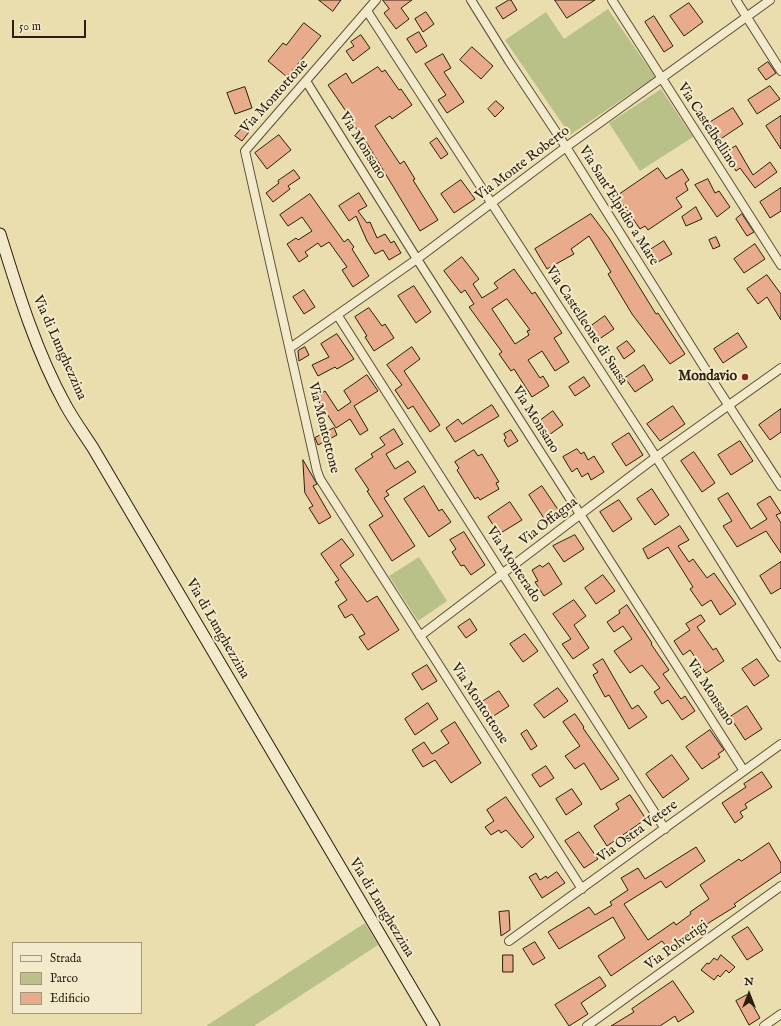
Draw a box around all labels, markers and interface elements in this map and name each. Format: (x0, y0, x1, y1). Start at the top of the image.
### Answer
scale bar (14, 12, 88, 38)
text: 50 m (19, 19, 41, 34)
street label: Via Montottone (238, 57, 312, 137)
street label: Via Castelbellino (673, 80, 741, 172)
street label: Via Monsano (335, 109, 389, 183)
street label: Via Monte Roberto (473, 123, 573, 205)
street label: Via Sant'Elpidio a Mare (574, 143, 662, 269)
street label: Via Castelleone di Suasa (541, 263, 631, 389)
street label: Via di Lunghezzina (28, 293, 90, 403)
place label: Mondavio (678, 369, 737, 385)
marker: Mondavio (740, 372, 750, 382)
street label: Via Montottone (304, 381, 342, 475)
street label: Via Monsano (508, 383, 562, 457)
street label: Via Offagna (517, 494, 581, 550)
street label: Via Monterado (482, 524, 544, 606)
street label: Via di Lunghezzina (182, 576, 252, 682)
street label: Via Monsano (682, 657, 738, 729)
street label: Via Montottone (447, 660, 511, 748)
street label: Via Ostra Vetere (595, 797, 681, 867)
street label: Via di Lunghezzina (345, 855, 417, 961)
street label: Via Polverigi (642, 918, 712, 974)
legend (12, 942, 142, 1014)
text: Strada (50, 951, 81, 966)
text: Parco (50, 971, 78, 986)
north arrow (729, 974, 769, 1014)
text: N (744, 975, 754, 989)
text: Edificio (50, 991, 90, 1006)

